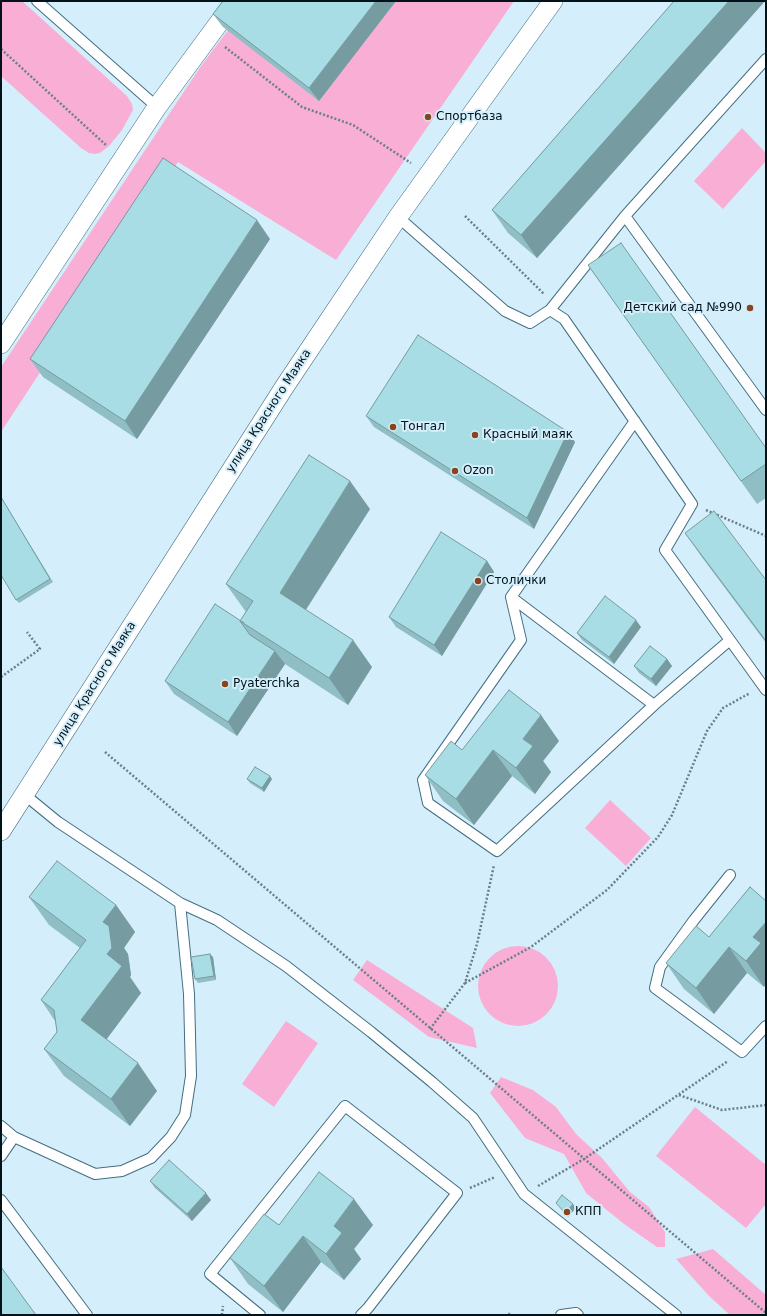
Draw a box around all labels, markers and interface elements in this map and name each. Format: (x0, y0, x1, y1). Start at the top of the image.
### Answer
place label: Спортбаза (436, 110, 503, 124)
marker: Спортбаза (423, 112, 433, 122)
place label: Детский сад №990 (624, 301, 742, 315)
marker: Детский сад №990 (745, 303, 755, 313)
street label: улица Красного Маяка (224, 347, 314, 475)
place label: Тонгал (401, 420, 445, 434)
marker: Тонгал (388, 422, 398, 432)
place label: Красный маяк (483, 428, 573, 442)
marker: Красный маяк (470, 430, 480, 440)
place label: Ozon (463, 464, 494, 478)
marker: Ozon (450, 466, 460, 476)
place label: Столички (486, 574, 546, 588)
marker: Столички (473, 576, 483, 586)
street label: улица Красного Маяка (51, 619, 139, 749)
place label: Pyaterchka (233, 677, 300, 691)
marker: Pyaterchka (220, 679, 230, 689)
place label: КПП (575, 1205, 602, 1219)
marker: КПП (562, 1207, 572, 1217)

